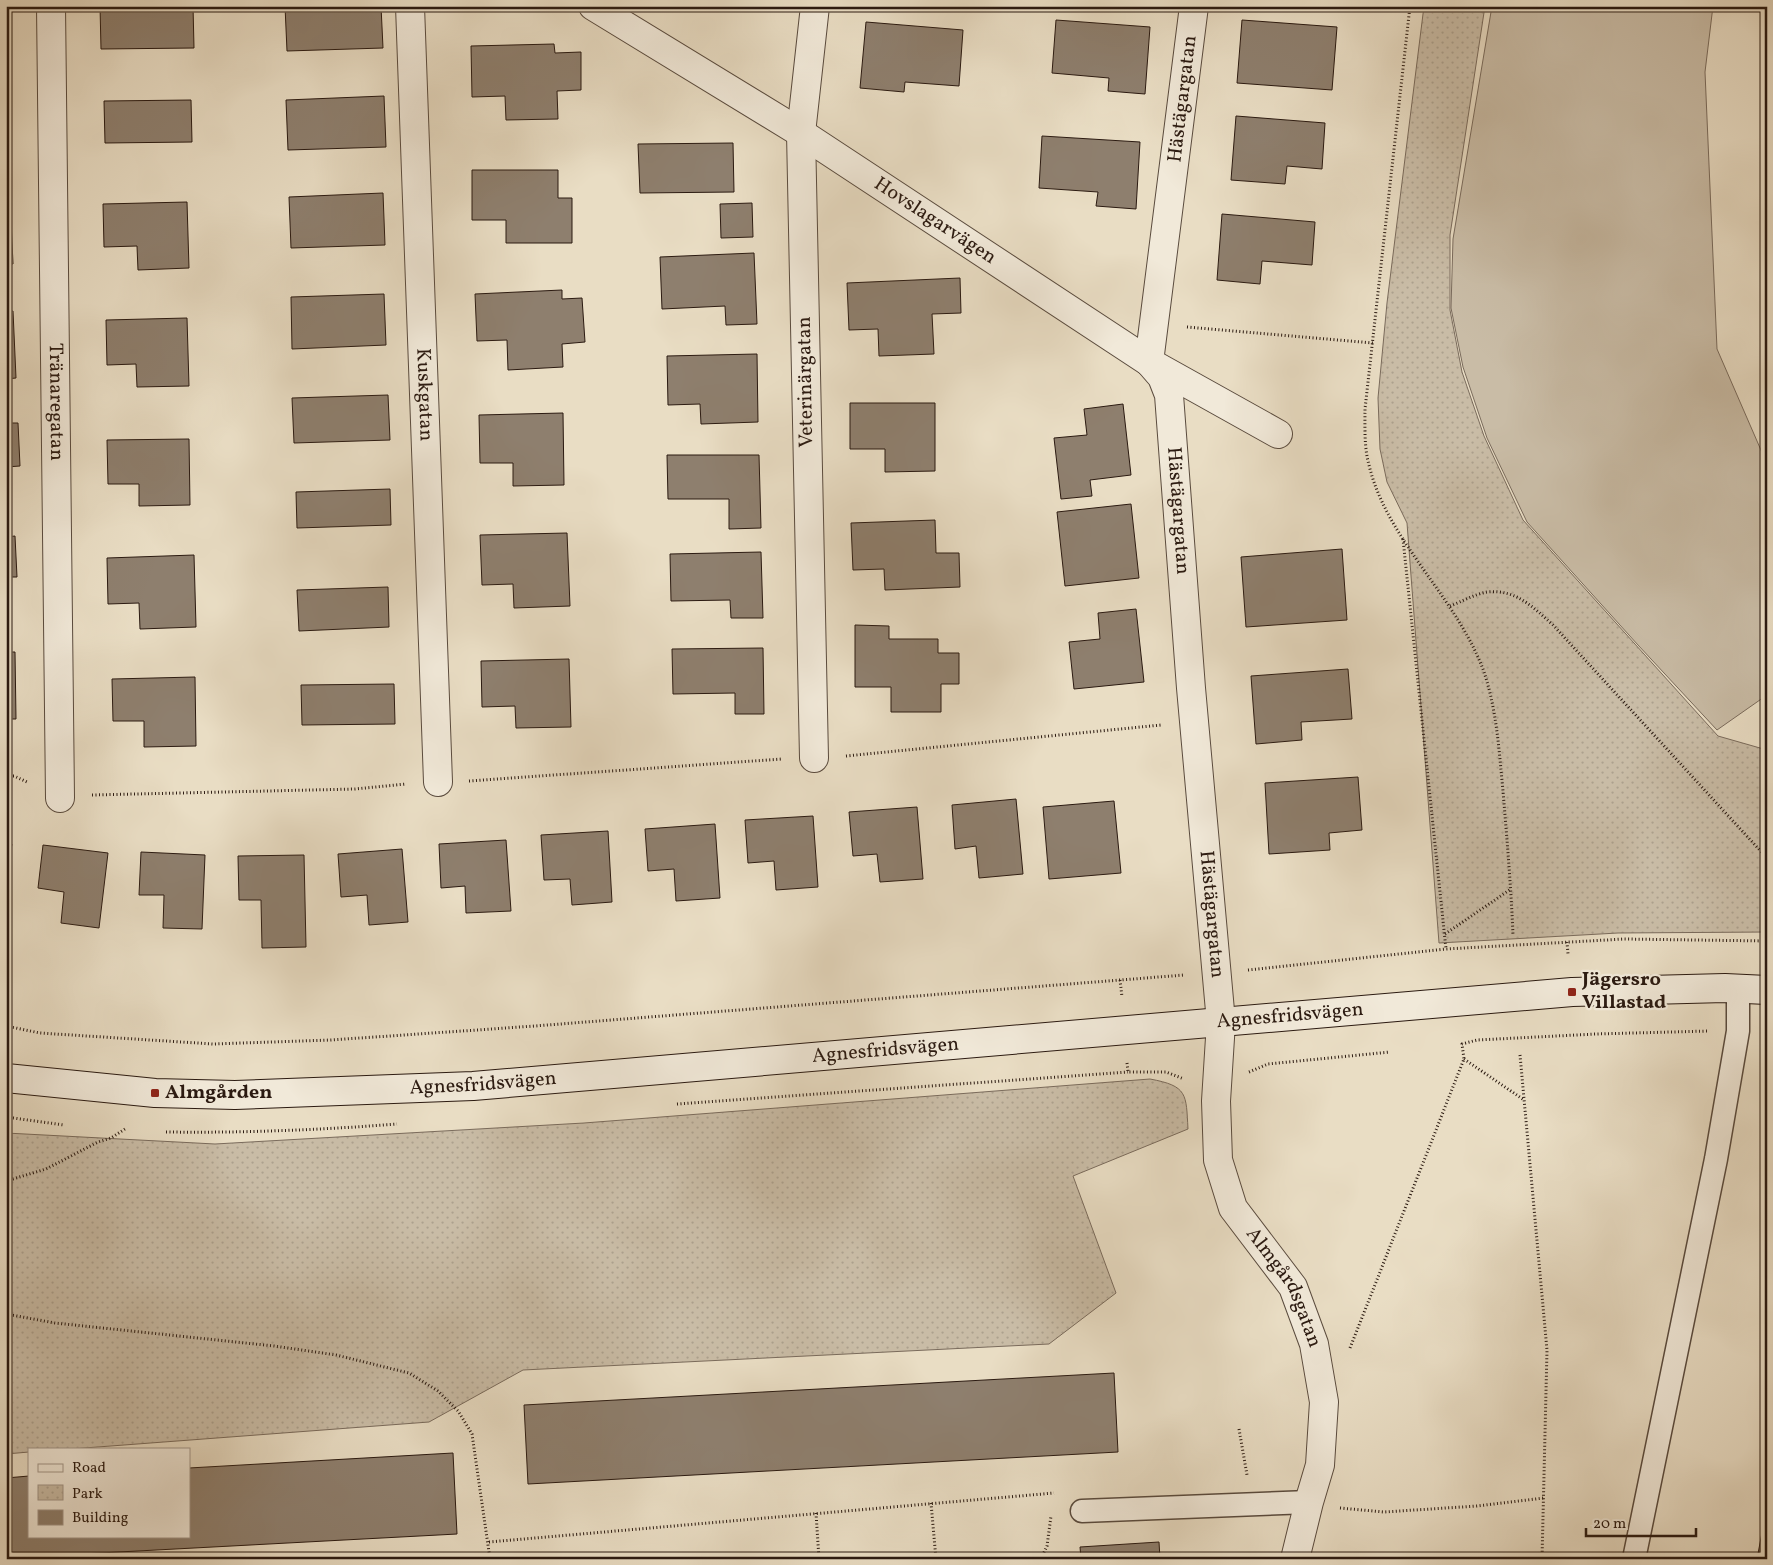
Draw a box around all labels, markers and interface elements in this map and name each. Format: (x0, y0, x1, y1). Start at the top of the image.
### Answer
street label: Hästägargatan (1161, 34, 1205, 164)
street label: Hovslagarvägen (868, 171, 1002, 272)
street label: Veterinärgatan (791, 316, 821, 448)
street label: Tränaregatan (41, 343, 70, 461)
street label: Kuskgatan (408, 348, 440, 442)
street label: Hästägargatan (1159, 446, 1196, 576)
street label: Hästägargatan (1192, 849, 1231, 979)
place label: Jägersro Villastad (1581, 966, 1666, 1017)
marker: Jägersro Villastad (1566, 986, 1578, 998)
street label: Agnesfridsvägen (1216, 996, 1365, 1036)
street label: Agnesfridsvägen (811, 1030, 960, 1071)
street label: Agnesfridsvägen (409, 1065, 558, 1102)
place label: Almgården (165, 1079, 272, 1107)
marker: Almgården (149, 1087, 161, 1099)
street label: Almgårdsgatan (1239, 1222, 1328, 1352)
legend (28, 1448, 190, 1538)
text: Road (72, 1458, 106, 1479)
text: Park (72, 1484, 103, 1505)
scale bar (1586, 1505, 1696, 1537)
text: Building (72, 1508, 129, 1529)
text: 20 m (1593, 1514, 1626, 1535)

